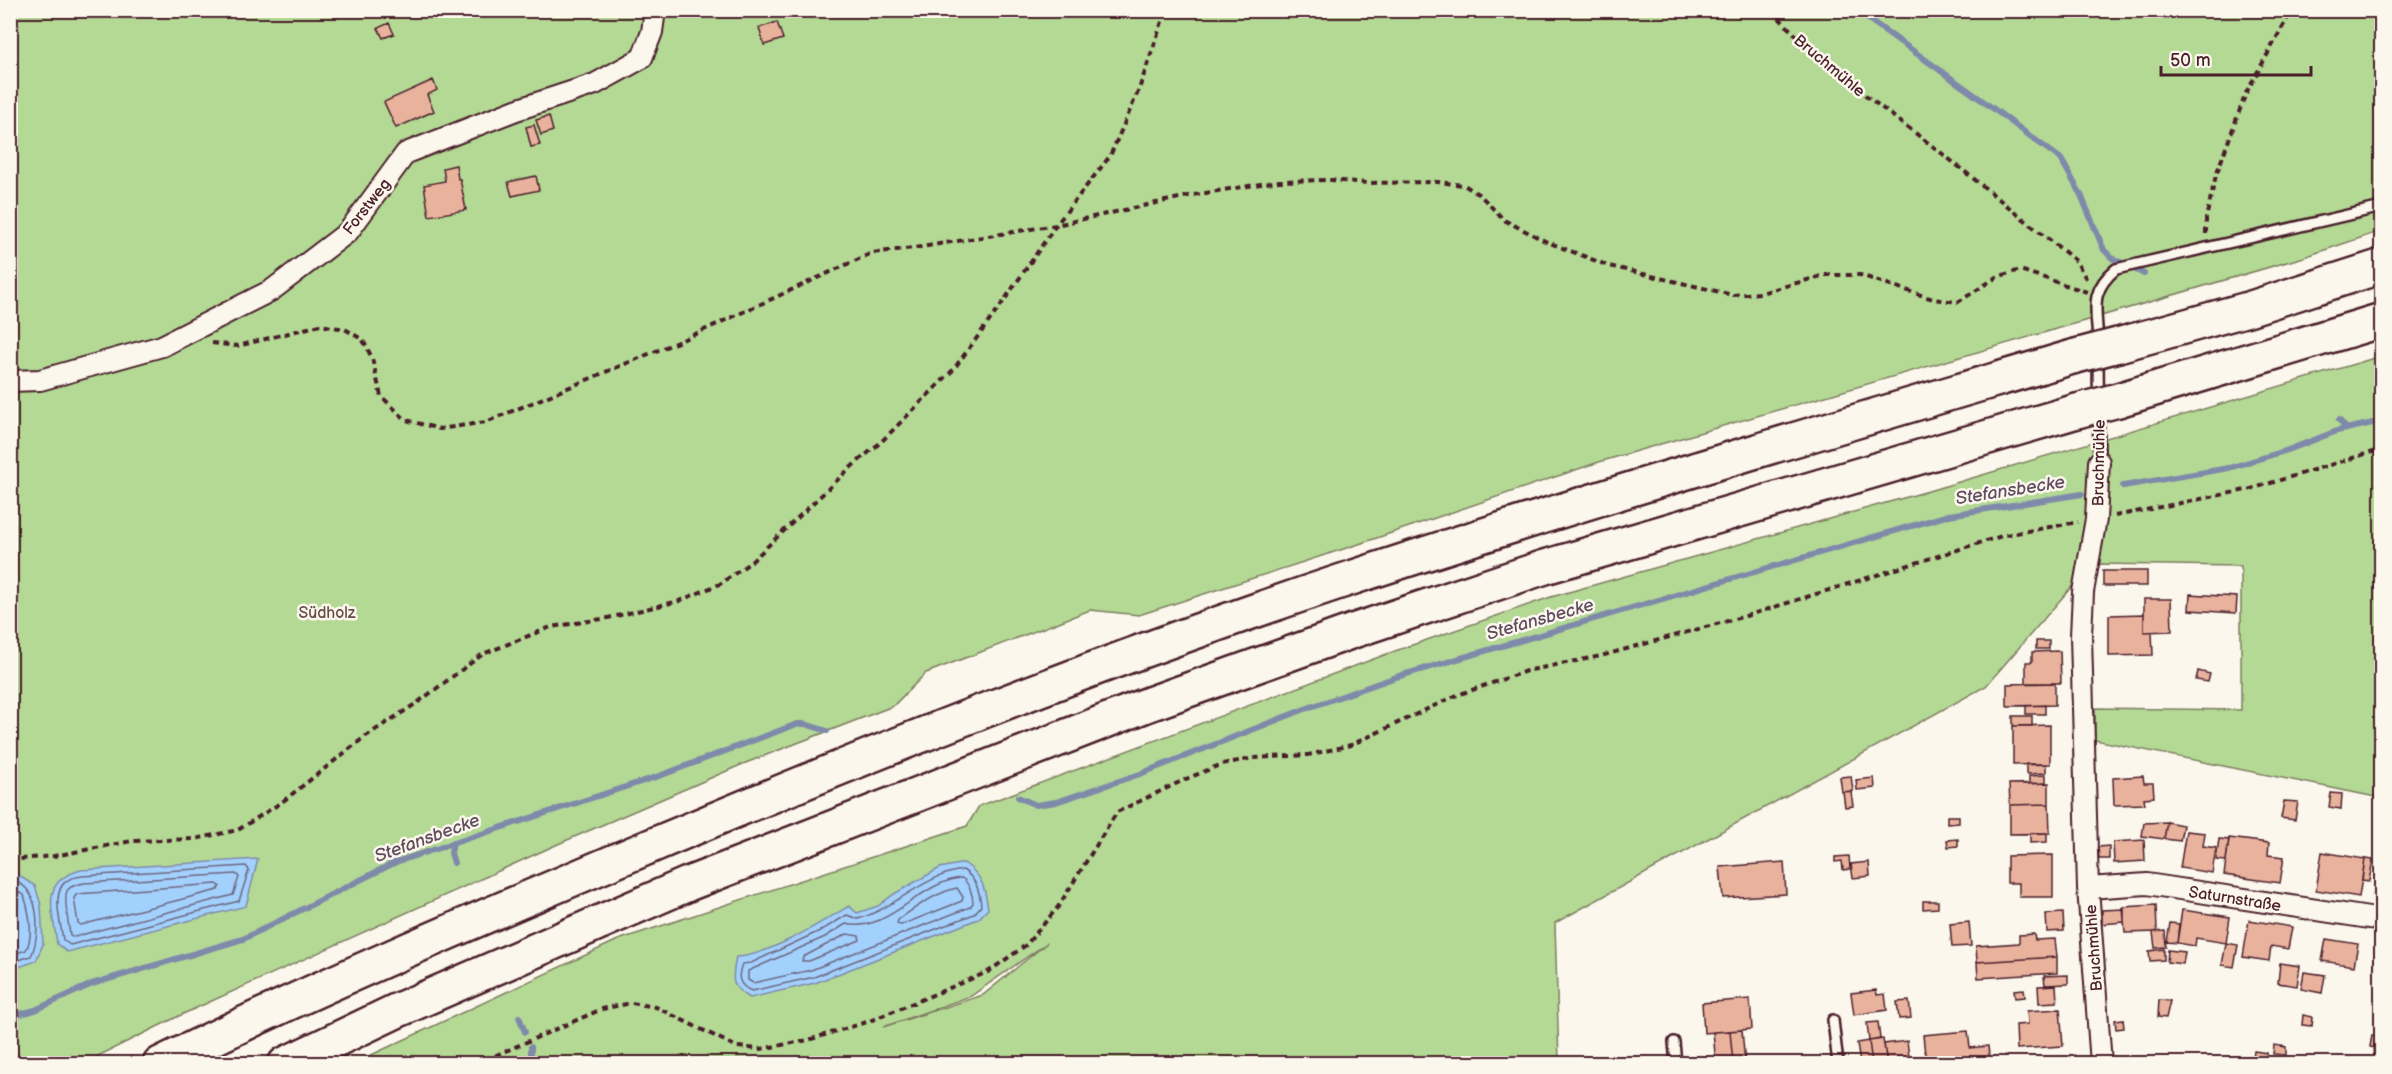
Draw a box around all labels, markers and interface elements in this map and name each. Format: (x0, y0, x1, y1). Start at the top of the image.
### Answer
street label: Bruchmühle (1790, 31, 1869, 102)
scale bar (2161, 39, 2311, 77)
text: 50 m (2170, 50, 2211, 71)
street label: Forstweg (339, 175, 395, 239)
street label: Bruchmühle (2089, 419, 2110, 507)
water label: Stefansbecke (1954, 471, 2066, 510)
water label: Stefansbecke (1484, 594, 1596, 645)
park label: Südholz (298, 604, 356, 623)
water label: Stefansbecke (372, 810, 483, 867)
street label: Saturnstraße (2187, 883, 2283, 916)
street label: Bruchmühle (2082, 903, 2107, 992)

